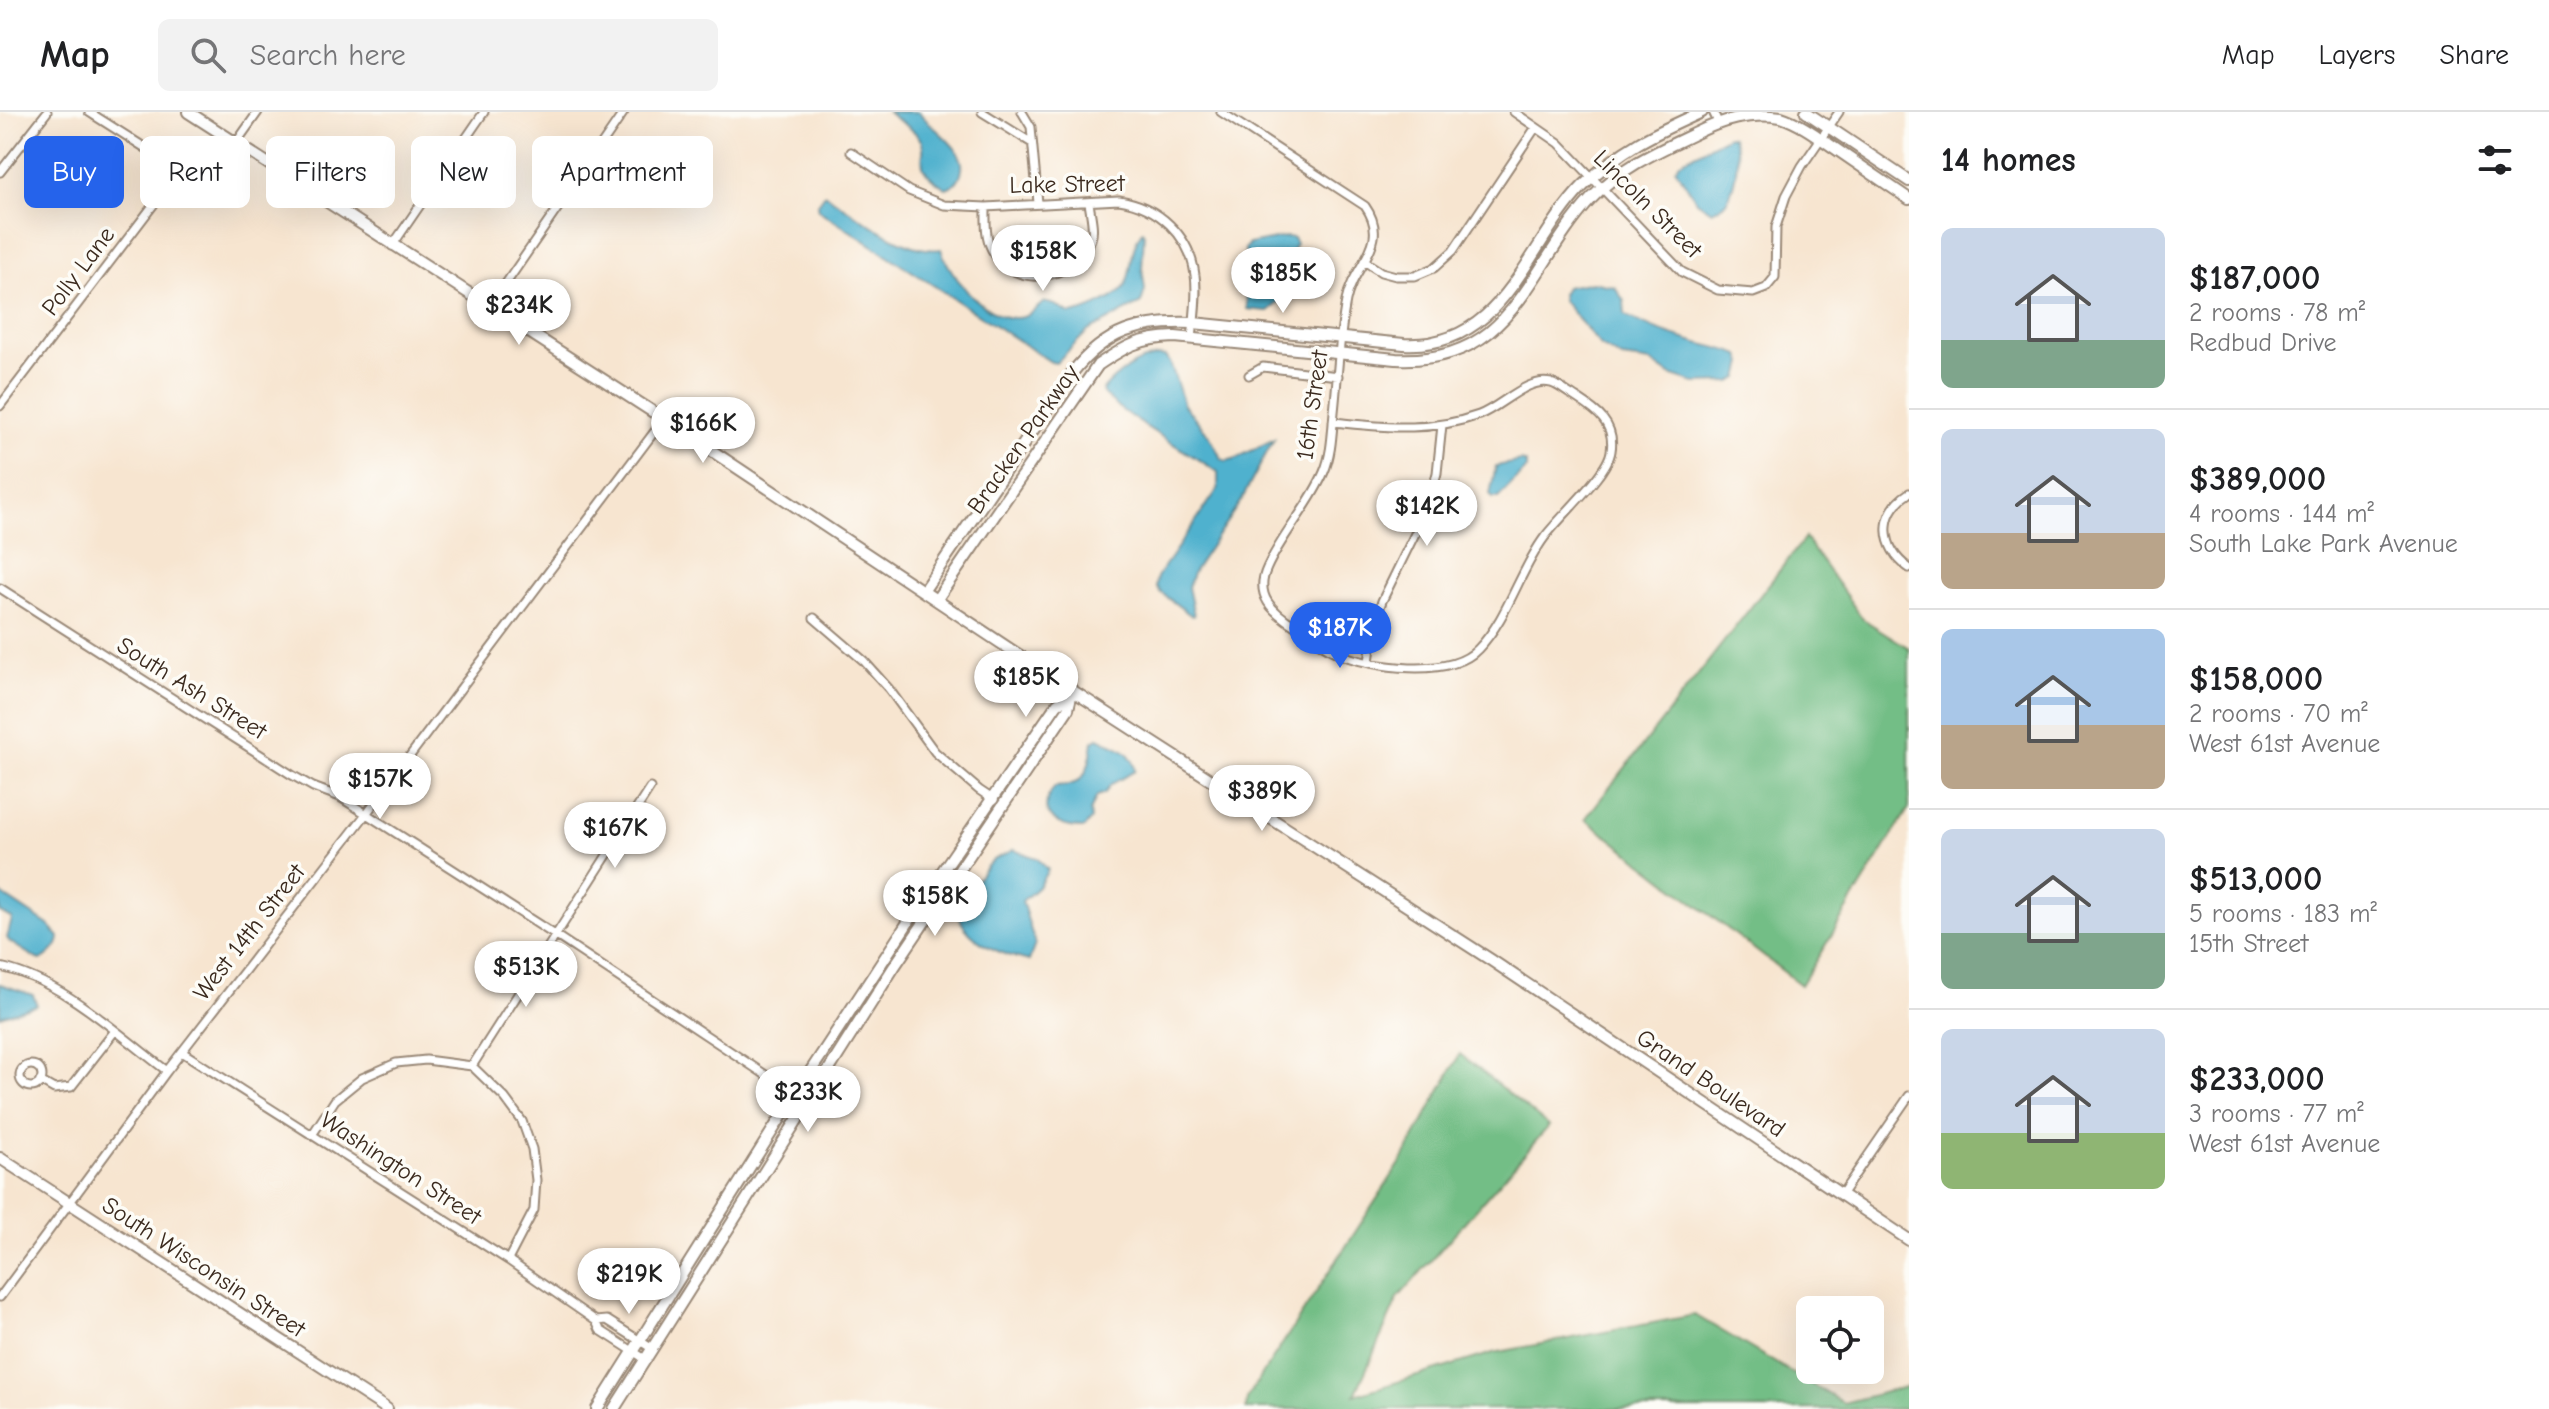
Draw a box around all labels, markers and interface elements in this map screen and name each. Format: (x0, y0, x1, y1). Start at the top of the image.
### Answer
search box (158, 19, 718, 91)
text: Map (40, 33, 110, 77)
icon: search (186, 33, 230, 77)
text: Search here (250, 38, 406, 73)
text: Map (2222, 39, 2275, 71)
text: Layers (2319, 39, 2395, 71)
text: Share (2439, 39, 2509, 71)
chip: Buy (24, 136, 124, 208)
chip: Rent (140, 136, 250, 208)
chip: Filters (266, 136, 395, 208)
chip: New (411, 136, 516, 208)
chip: Apartment (532, 136, 713, 208)
icon: filters (2473, 138, 2517, 182)
text: 14 homes (1941, 140, 2076, 180)
street label: Lincoln Street (1588, 144, 1709, 265)
street label: Lake Street (1009, 169, 1126, 199)
street label: Polly Lane (36, 221, 120, 321)
pin: $158K (987, 225, 1099, 293)
text: $158K (1009, 236, 1077, 266)
pin: $185K (1227, 247, 1339, 315)
text: $185K (1249, 258, 1317, 288)
text: $187,000 (2189, 258, 2320, 298)
icon: home (2005, 260, 2101, 356)
pin: $234K (463, 279, 575, 347)
text: $234K (485, 290, 553, 320)
text: 2 rooms · 78 m² (2189, 298, 2365, 328)
text: Redbud Drive (2189, 328, 2337, 358)
street label: 16th Street (1290, 347, 1334, 462)
street label: Bracken Parkway (961, 359, 1085, 519)
pin: $166K (647, 397, 759, 465)
text: $166K (669, 408, 737, 438)
text: $389,000 (2189, 459, 2326, 499)
icon: home (2005, 461, 2101, 557)
pin: $142K (1371, 480, 1483, 548)
text: $142K (1394, 491, 1460, 521)
text: 4 rooms · 144 m² (2189, 499, 2374, 529)
text: South Lake Park Avenue (2189, 529, 2458, 559)
pin: $187K (1284, 602, 1396, 670)
text: $187K (1307, 613, 1373, 643)
street label: South Ash Street (112, 631, 273, 746)
pin: $185K (970, 651, 1082, 719)
text: $158,000 (2189, 659, 2323, 699)
icon: home (2005, 661, 2101, 757)
text: $185K (992, 662, 1060, 692)
text: 2 rooms · 70 m² (2189, 699, 2368, 729)
text: West 61st Avenue (2189, 729, 2380, 759)
pin: $157K (324, 753, 436, 821)
text: $157K (347, 764, 413, 794)
pin: $389K (1206, 765, 1318, 833)
text: $389K (1227, 776, 1297, 806)
pin: $167K (559, 802, 671, 870)
text: $167K (582, 813, 648, 843)
street label: West 14th Street (187, 857, 312, 1006)
text: $513,000 (2189, 859, 2322, 899)
icon: home (2005, 861, 2101, 957)
pin: $158K (879, 870, 991, 938)
text: $158K (901, 881, 969, 911)
text: 5 rooms · 183 m² (2189, 899, 2377, 929)
text: 15th Street (2189, 929, 2309, 959)
pin: $513K (470, 941, 582, 1009)
text: $513K (492, 952, 560, 982)
street label: Grand Boulevard (1631, 1023, 1791, 1143)
text: $233,000 (2189, 1059, 2325, 1099)
icon: home (2005, 1061, 2101, 1157)
pin: $233K (752, 1066, 864, 1134)
text: $233K (774, 1077, 842, 1107)
text: 3 rooms · 77 m² (2189, 1099, 2364, 1129)
street label: Washington Street (315, 1106, 488, 1231)
text: West 61st Avenue (2189, 1129, 2380, 1159)
street label: South Wisconsin Street (97, 1191, 312, 1344)
pin: $219K (573, 1248, 685, 1316)
text: $219K (595, 1259, 663, 1289)
map controls (1796, 1296, 1884, 1384)
button: locate (1796, 1296, 1884, 1384)

